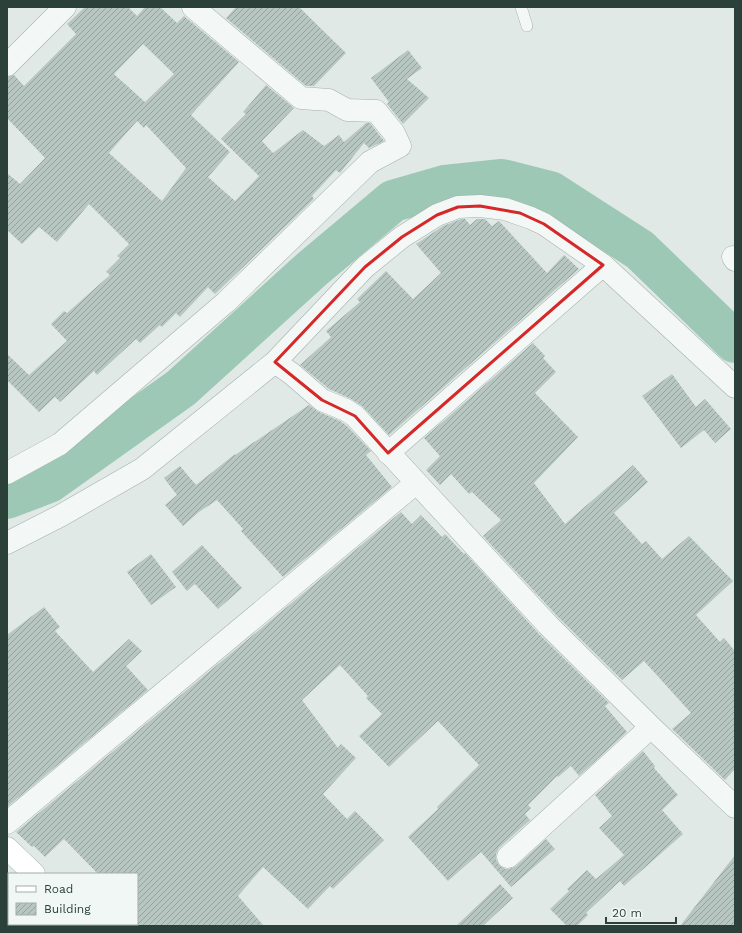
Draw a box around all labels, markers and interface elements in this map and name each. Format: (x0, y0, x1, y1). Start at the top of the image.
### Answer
legend (8, 873, 138, 925)
text: Road (44, 882, 73, 896)
scale bar (606, 899, 676, 925)
text: Building (44, 902, 91, 916)
text: 20 m (612, 906, 642, 920)

